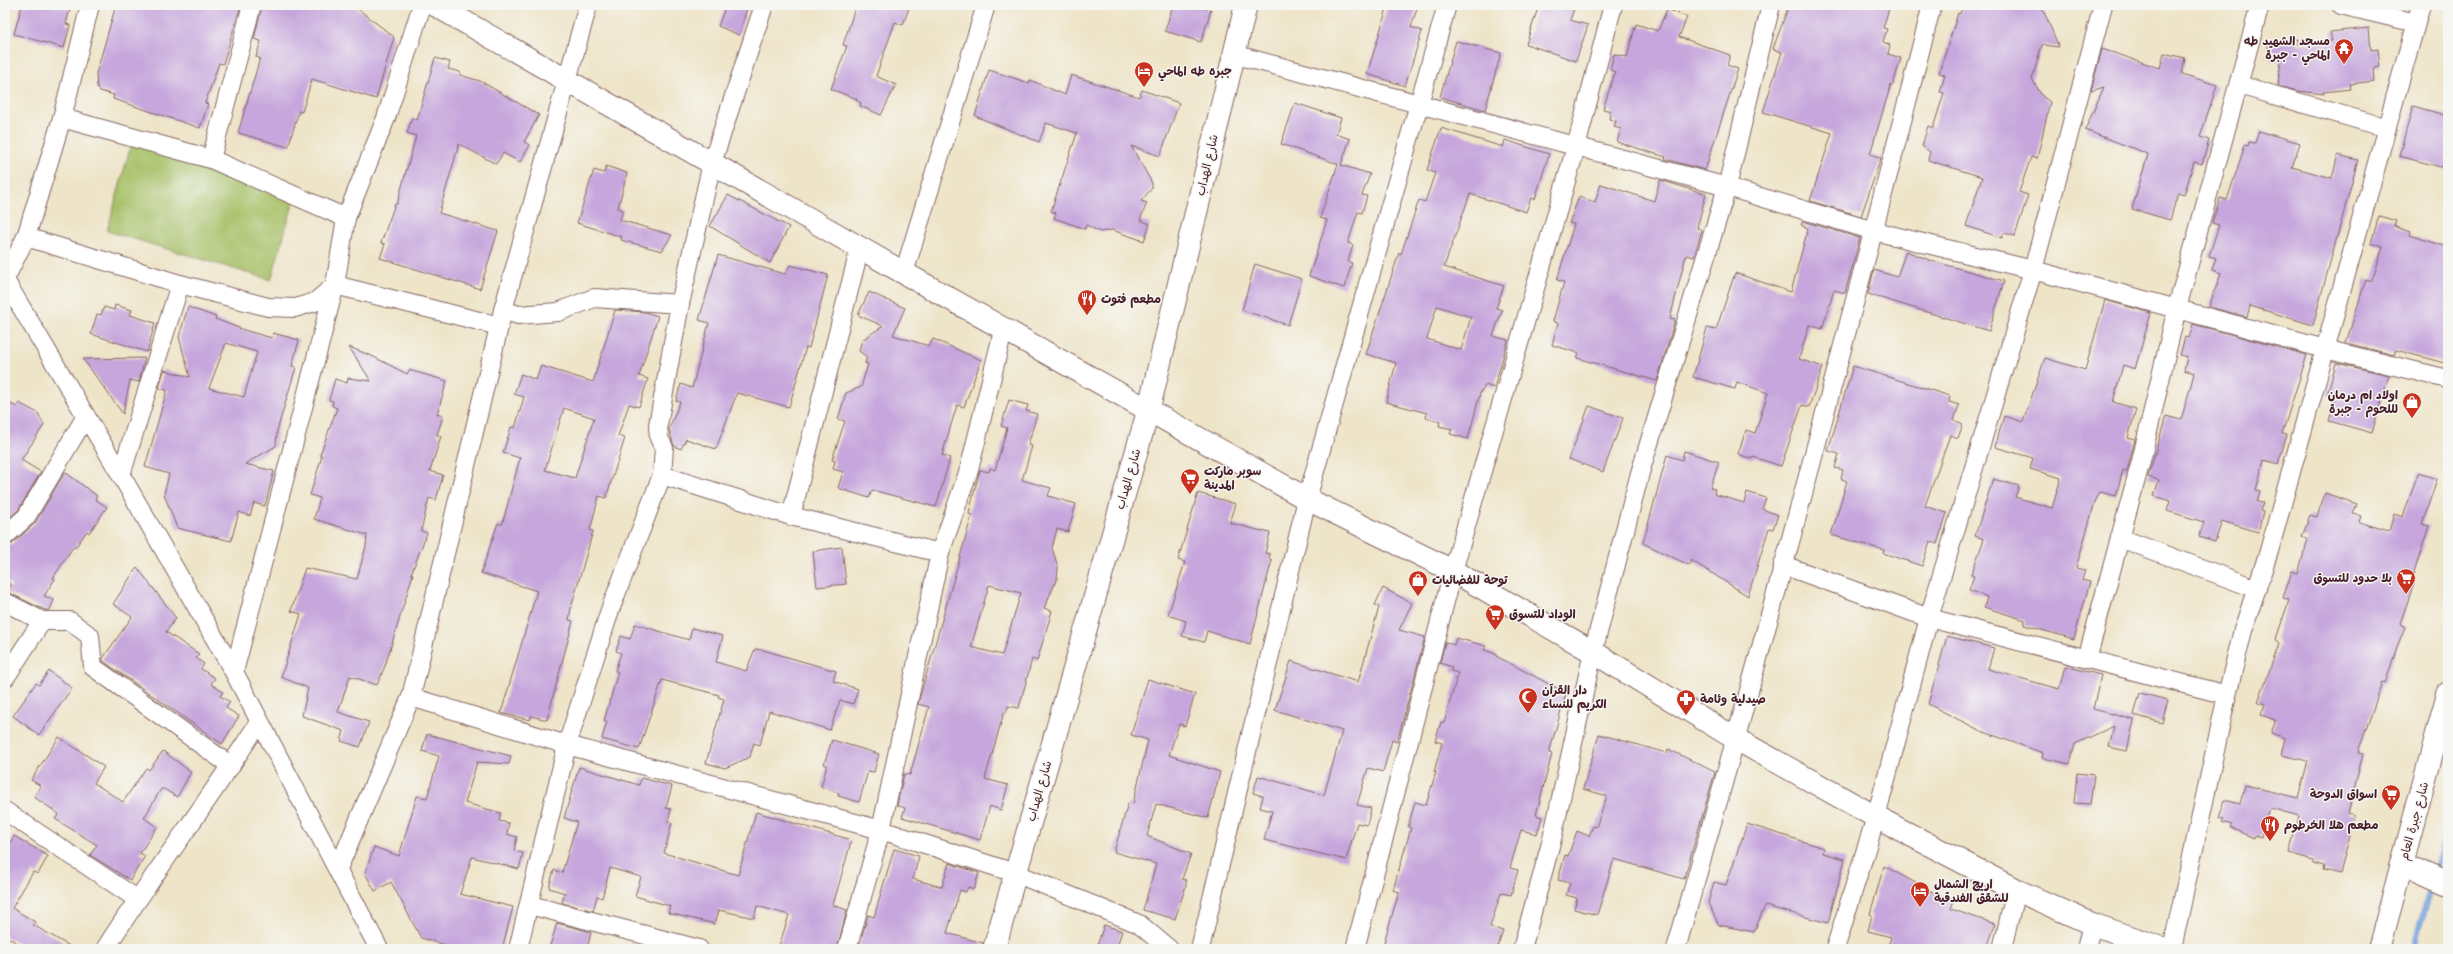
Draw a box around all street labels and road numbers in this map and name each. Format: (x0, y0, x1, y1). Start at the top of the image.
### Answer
street label: شارع الهداب (1190, 132, 1223, 198)
street label: شارع الهداب (1110, 446, 1145, 512)
street label: شارع الهداب (1021, 758, 1056, 824)
street label: شارع جبرة العام (2394, 779, 2433, 862)

